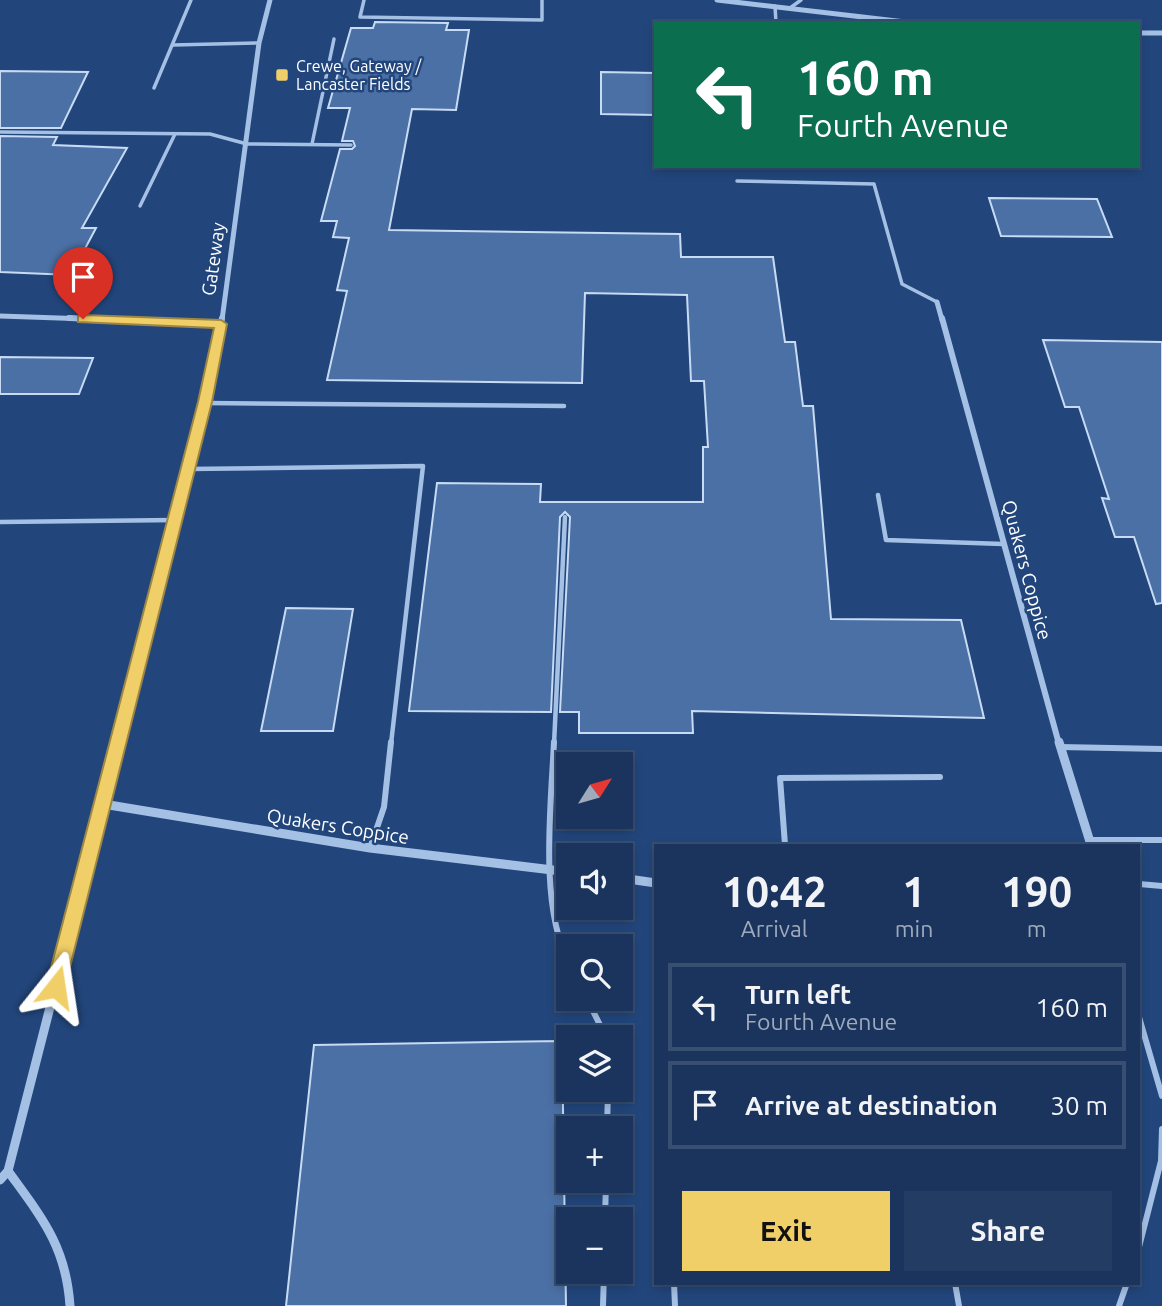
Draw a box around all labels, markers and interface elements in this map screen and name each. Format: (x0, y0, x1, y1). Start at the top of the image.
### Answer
icon: left (682, 49, 773, 140)
text: 160 m (797, 49, 934, 104)
place label: Crewe, Gateway / Lancaster Fields (296, 57, 422, 93)
marker: Crewe, Gateway / Lancaster Fields (274, 67, 290, 83)
text: Fourth Avenue (797, 107, 1009, 143)
street label: Gateway (197, 221, 229, 297)
pin (53, 247, 113, 319)
icon: arrive (64, 258, 102, 296)
street label: Quakers Coppice (998, 498, 1056, 642)
north arrow (556, 752, 634, 830)
map controls (556, 752, 633, 1284)
street label: Quakers Coppice (265, 804, 411, 848)
button: sound (556, 843, 633, 920)
text: 10:42 (722, 868, 827, 915)
text: 1 (902, 868, 926, 915)
text: 190 (1001, 868, 1072, 915)
text: Arrival (741, 916, 808, 941)
text: min (895, 916, 933, 941)
text: m (1027, 916, 1047, 941)
button: search (556, 934, 633, 1011)
position arrow (19, 950, 93, 1024)
text: Turn left (745, 980, 851, 1009)
icon: left (686, 988, 724, 1026)
text: 160 m (1036, 993, 1108, 1022)
text: Fourth Avenue (745, 1009, 897, 1034)
button: layers (556, 1025, 633, 1102)
icon: arrive (686, 1086, 724, 1124)
text: Arrive at destination (745, 1091, 998, 1120)
text: 30 m (1050, 1091, 1108, 1120)
button: + (556, 1116, 633, 1193)
button: Exit (682, 1191, 890, 1271)
button: Share (904, 1191, 1112, 1271)
button: − (556, 1207, 633, 1284)

